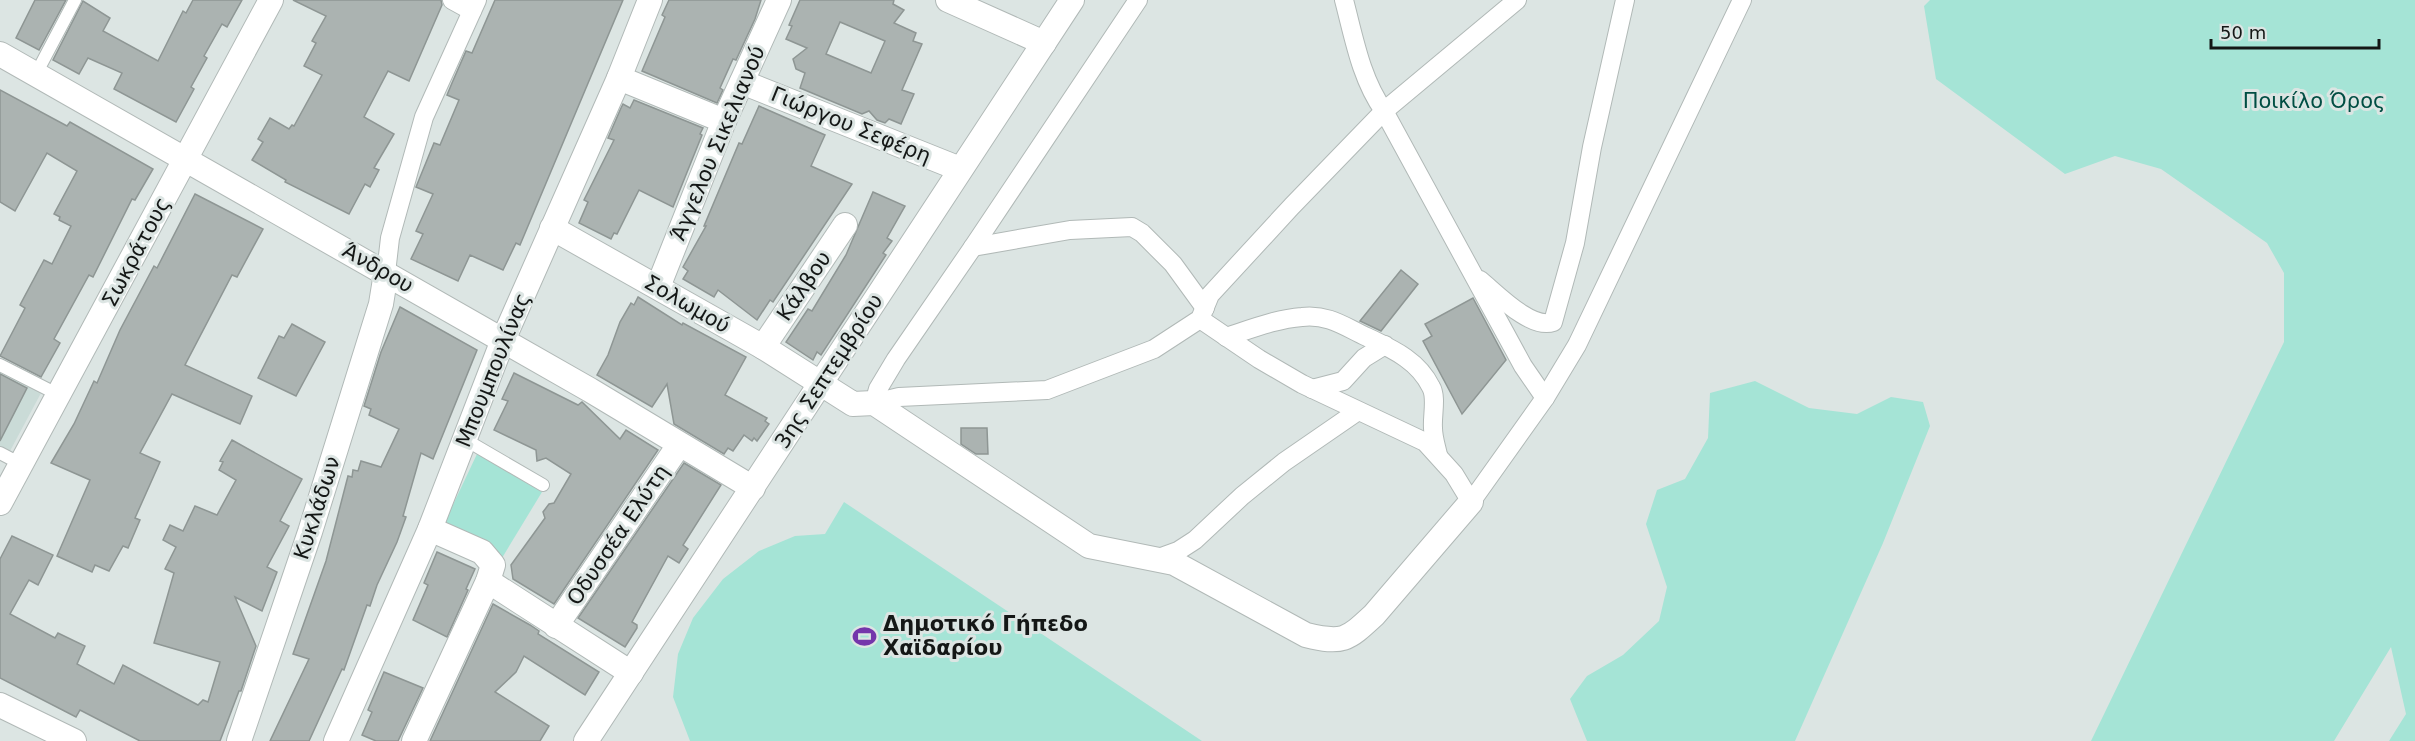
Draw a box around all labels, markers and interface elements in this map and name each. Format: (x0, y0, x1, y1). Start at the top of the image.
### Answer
scale bar (2211, 12, 2379, 50)
text: 50 m (2220, 22, 2266, 43)
street label: Άγγελου Σικελιανού (666, 42, 770, 244)
street label: Γιώργου Σεφέρη (768, 82, 934, 168)
park label: Ποικίλο Όρος (2243, 89, 2385, 113)
street label: Σωκράτους (97, 193, 175, 311)
street label: Άνδρου (338, 238, 418, 298)
street label: Κάλβου (772, 247, 836, 325)
street label: Σολωμού (640, 270, 734, 338)
street label: Μπουμπουλίνας (451, 289, 535, 451)
street label: 3ης Σεπτεμβρίου (770, 289, 888, 453)
street label: Κυκλάδων (289, 454, 345, 562)
street label: Οδυσσέα Ελύτη (562, 460, 674, 610)
place label: Δημοτικό Γήπεδο Χαϊδαρίου (883, 612, 1088, 660)
sports icon: Δημοτικό Γήπεδο Χαϊδαρίου (852, 623, 878, 649)

